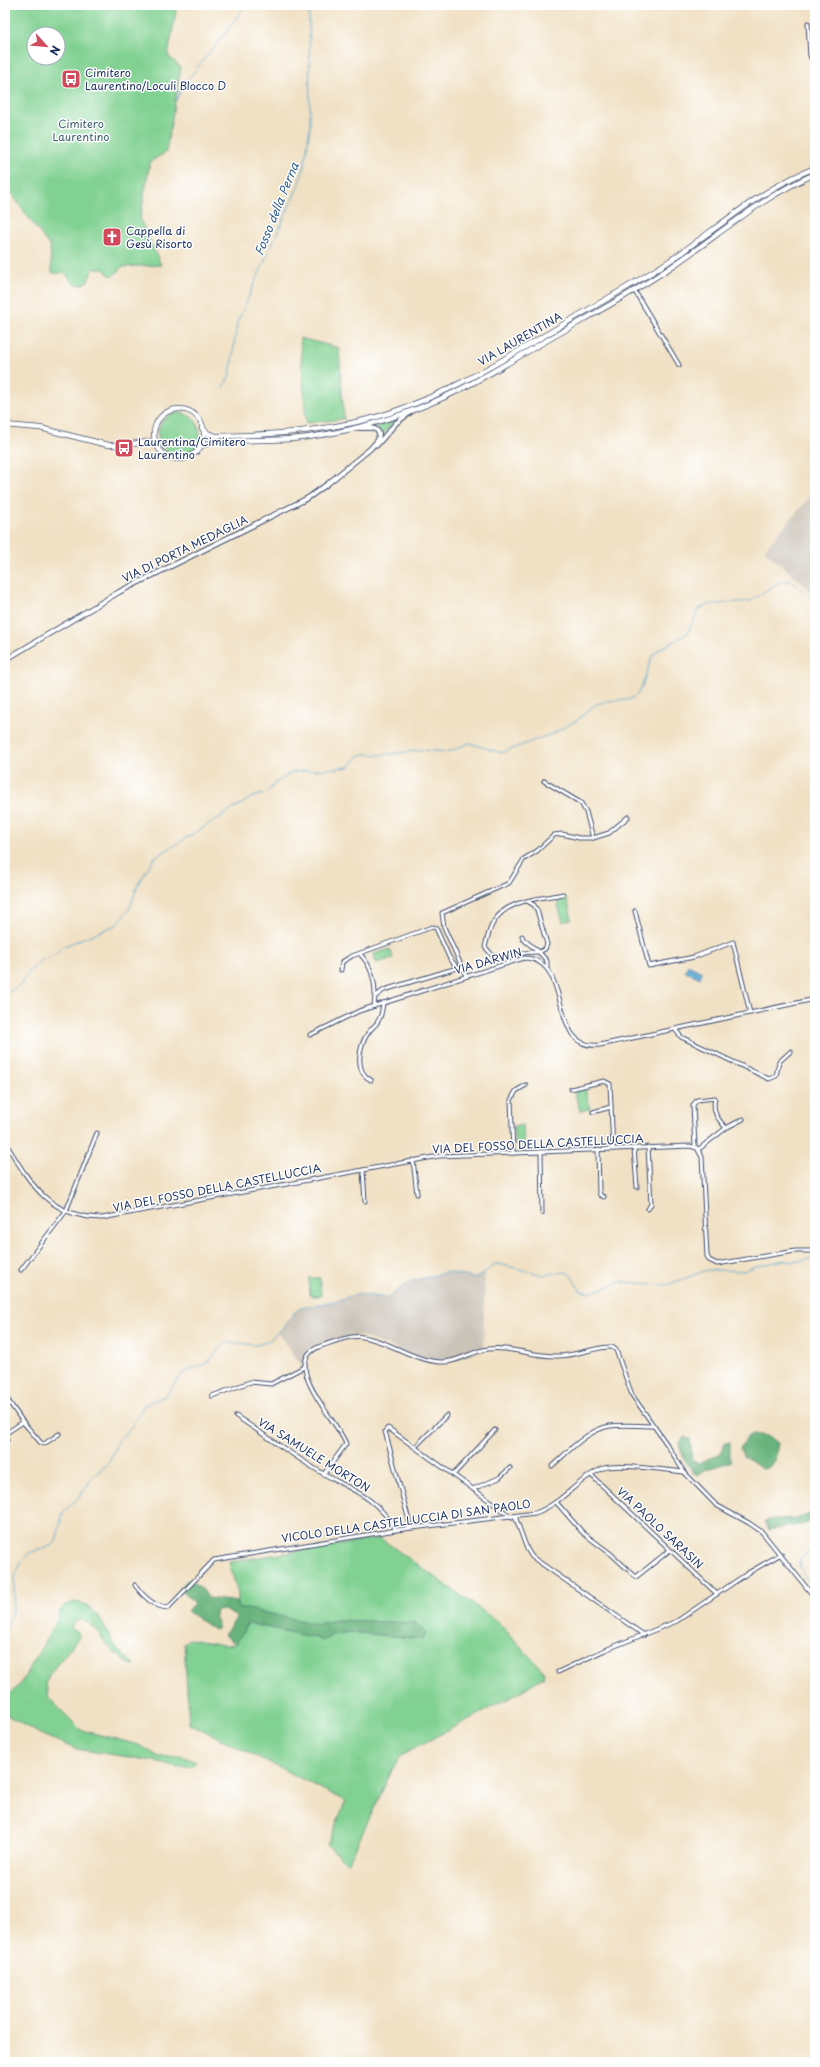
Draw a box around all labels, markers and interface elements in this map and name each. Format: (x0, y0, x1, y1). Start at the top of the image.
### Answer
north arrow (26, 26, 66, 66)
text: N (46, 43, 65, 59)
place label: Cimitero Laurentino/Loculi Blocco D (85, 64, 226, 94)
bus stop icon: Cimitero Laurentino/Loculi Blocco D (60, 68, 82, 90)
park label: Cimitero Laurentino (53, 115, 109, 145)
water label: Fosso della Perna (249, 159, 303, 258)
place label: Cappella di Gesù Risorto (126, 222, 192, 252)
church icon: Cappella di Gesù Risorto (101, 226, 123, 248)
street label: VIA LAURENTINA (474, 307, 566, 370)
place label: Laurentina/Cimitero Laurentino (138, 433, 246, 463)
bus stop icon: Laurentina/Cimitero Laurentino (113, 437, 135, 459)
street label: VIA DI PORTA MEDAGLIA (119, 511, 250, 586)
street label: VIA DARWIN (452, 943, 524, 978)
street label: VIA DEL FOSSO DELLA CASTELLUCCIA (432, 1129, 644, 1158)
street label: VIA DEL FOSSO DELLA CASTELLUCCIA (111, 1159, 323, 1216)
street label: VIA SAMUELE MORTON (255, 1413, 374, 1496)
street label: VIA PAOLO SARASIN (613, 1483, 708, 1572)
street label: VICOLO DELLA CASTELLUCCIA DI SAN PAOLO (280, 1495, 532, 1546)

